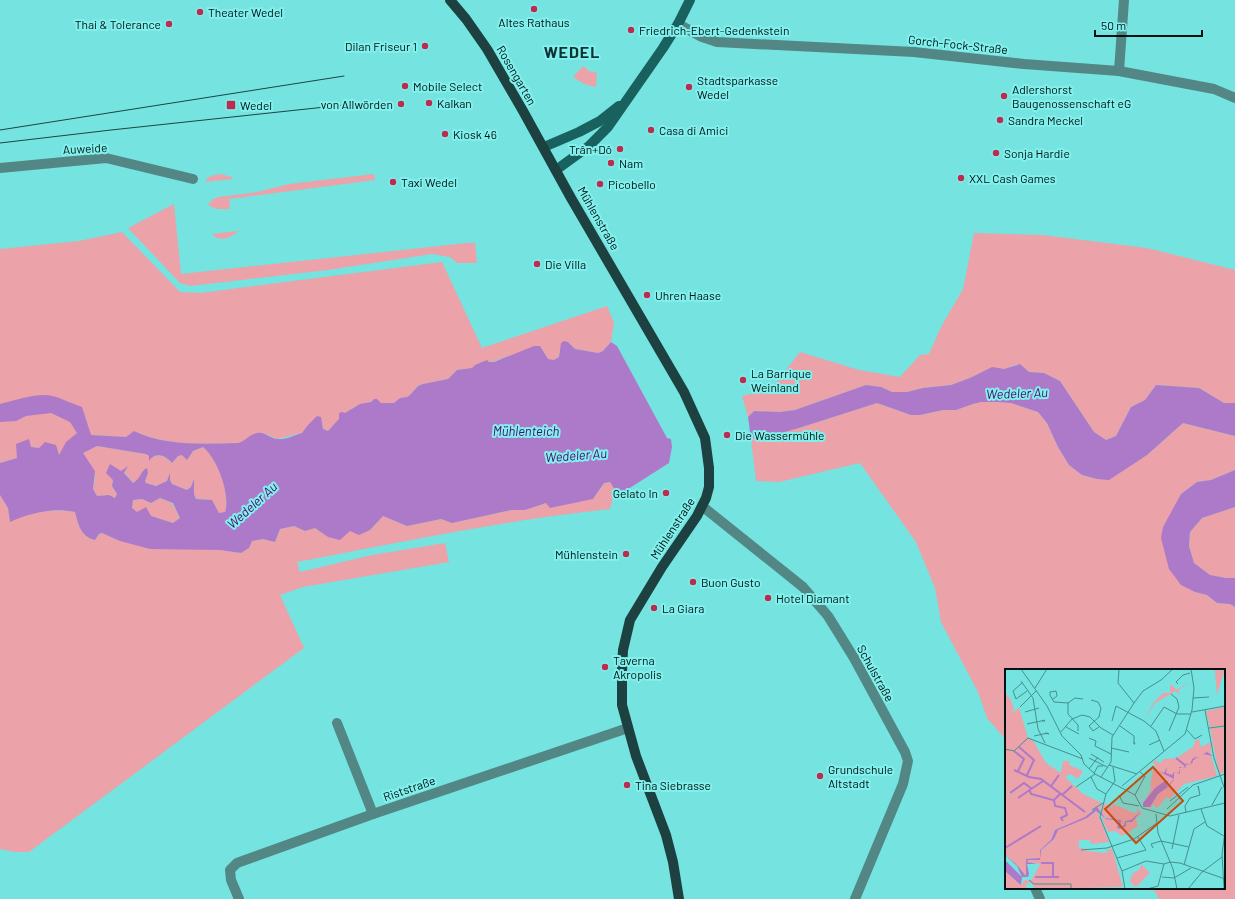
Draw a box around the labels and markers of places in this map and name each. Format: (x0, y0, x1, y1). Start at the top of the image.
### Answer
marker: Altes Rathaus (529, 4, 539, 14)
place label: Theater Wedel (208, 5, 283, 19)
marker: Theater Wedel (195, 7, 205, 17)
place label: Altes Rathaus (498, 15, 570, 29)
place label: Thai & Tolerance (75, 17, 161, 31)
marker: Thai & Tolerance (164, 19, 174, 29)
place label: Friedrich-Ebert-Gedenkstein (639, 23, 789, 37)
marker: Friedrich-Ebert-Gedenkstein (626, 25, 636, 35)
place label: Dilan Friseur 1 (345, 39, 417, 53)
marker: Dilan Friseur 1 (420, 41, 430, 51)
place label: Stadtsparkasse Wedel (697, 73, 778, 101)
place label: Mobile Select (413, 79, 482, 93)
marker: Mobile Select (400, 81, 410, 91)
marker: Stadtsparkasse Wedel (684, 82, 694, 92)
place label: Adlershorst Baugenossenschaft eG (1012, 82, 1131, 110)
marker: Adlershorst Baugenossenschaft eG (999, 91, 1009, 101)
place label: Kalkan (437, 96, 472, 110)
place label: von Allwörden (321, 97, 393, 111)
place label: Wedel (240, 98, 272, 112)
marker: Kalkan (424, 98, 434, 108)
marker: Wedel (225, 99, 237, 111)
marker: von Allwörden (396, 99, 406, 109)
place label: Sandra Meckel (1008, 113, 1083, 127)
marker: Sandra Meckel (995, 115, 1005, 125)
place label: Casa di Amici (659, 123, 728, 137)
marker: Casa di Amici (646, 125, 656, 135)
place label: Kiosk 46 (453, 127, 497, 141)
marker: Kiosk 46 (440, 129, 450, 139)
place label: Trân+Dô (569, 142, 612, 156)
marker: Trân+Dô (615, 144, 625, 154)
place label: Sonja Hardie (1004, 146, 1070, 160)
marker: Sonja Hardie (991, 148, 1001, 158)
place label: Nam (619, 156, 643, 170)
marker: Nam (606, 158, 616, 168)
place label: XXL Cash Games (969, 171, 1056, 185)
marker: XXL Cash Games (956, 173, 966, 183)
place label: Taxi Wedel (401, 175, 457, 189)
marker: Taxi Wedel (388, 177, 398, 187)
place label: Picobello (608, 177, 656, 191)
marker: Picobello (595, 179, 605, 189)
place label: Die Villa (545, 257, 586, 271)
marker: Die Villa (532, 259, 542, 269)
place label: Uhren Haase (655, 288, 721, 302)
marker: Uhren Haase (642, 290, 652, 300)
place label: La Barrique Weinland (751, 366, 811, 394)
marker: La Barrique Weinland (738, 375, 748, 385)
place label: Die Wassermühle (735, 428, 825, 442)
marker: Die Wassermühle (722, 430, 732, 440)
place label: Gelato In (613, 486, 658, 500)
marker: Gelato In (661, 488, 671, 498)
place label: Mühlenstein (555, 547, 618, 561)
marker: Mühlenstein (621, 549, 631, 559)
place label: Buon Gusto (701, 575, 760, 589)
marker: Buon Gusto (688, 577, 698, 587)
place label: Hotel Diamant (776, 591, 850, 605)
marker: Hotel Diamant (763, 593, 773, 603)
place label: La Giara (662, 601, 704, 615)
marker: La Giara (649, 603, 659, 613)
place label: Taverna Akropolis (613, 653, 662, 681)
marker: Taverna Akropolis (600, 662, 610, 672)
place label: Grundschule Altstadt (828, 762, 893, 790)
marker: Grundschule Altstadt (815, 771, 825, 781)
place label: Tina Siebrasse (635, 778, 711, 792)
marker: Tina Siebrasse (622, 780, 632, 790)

